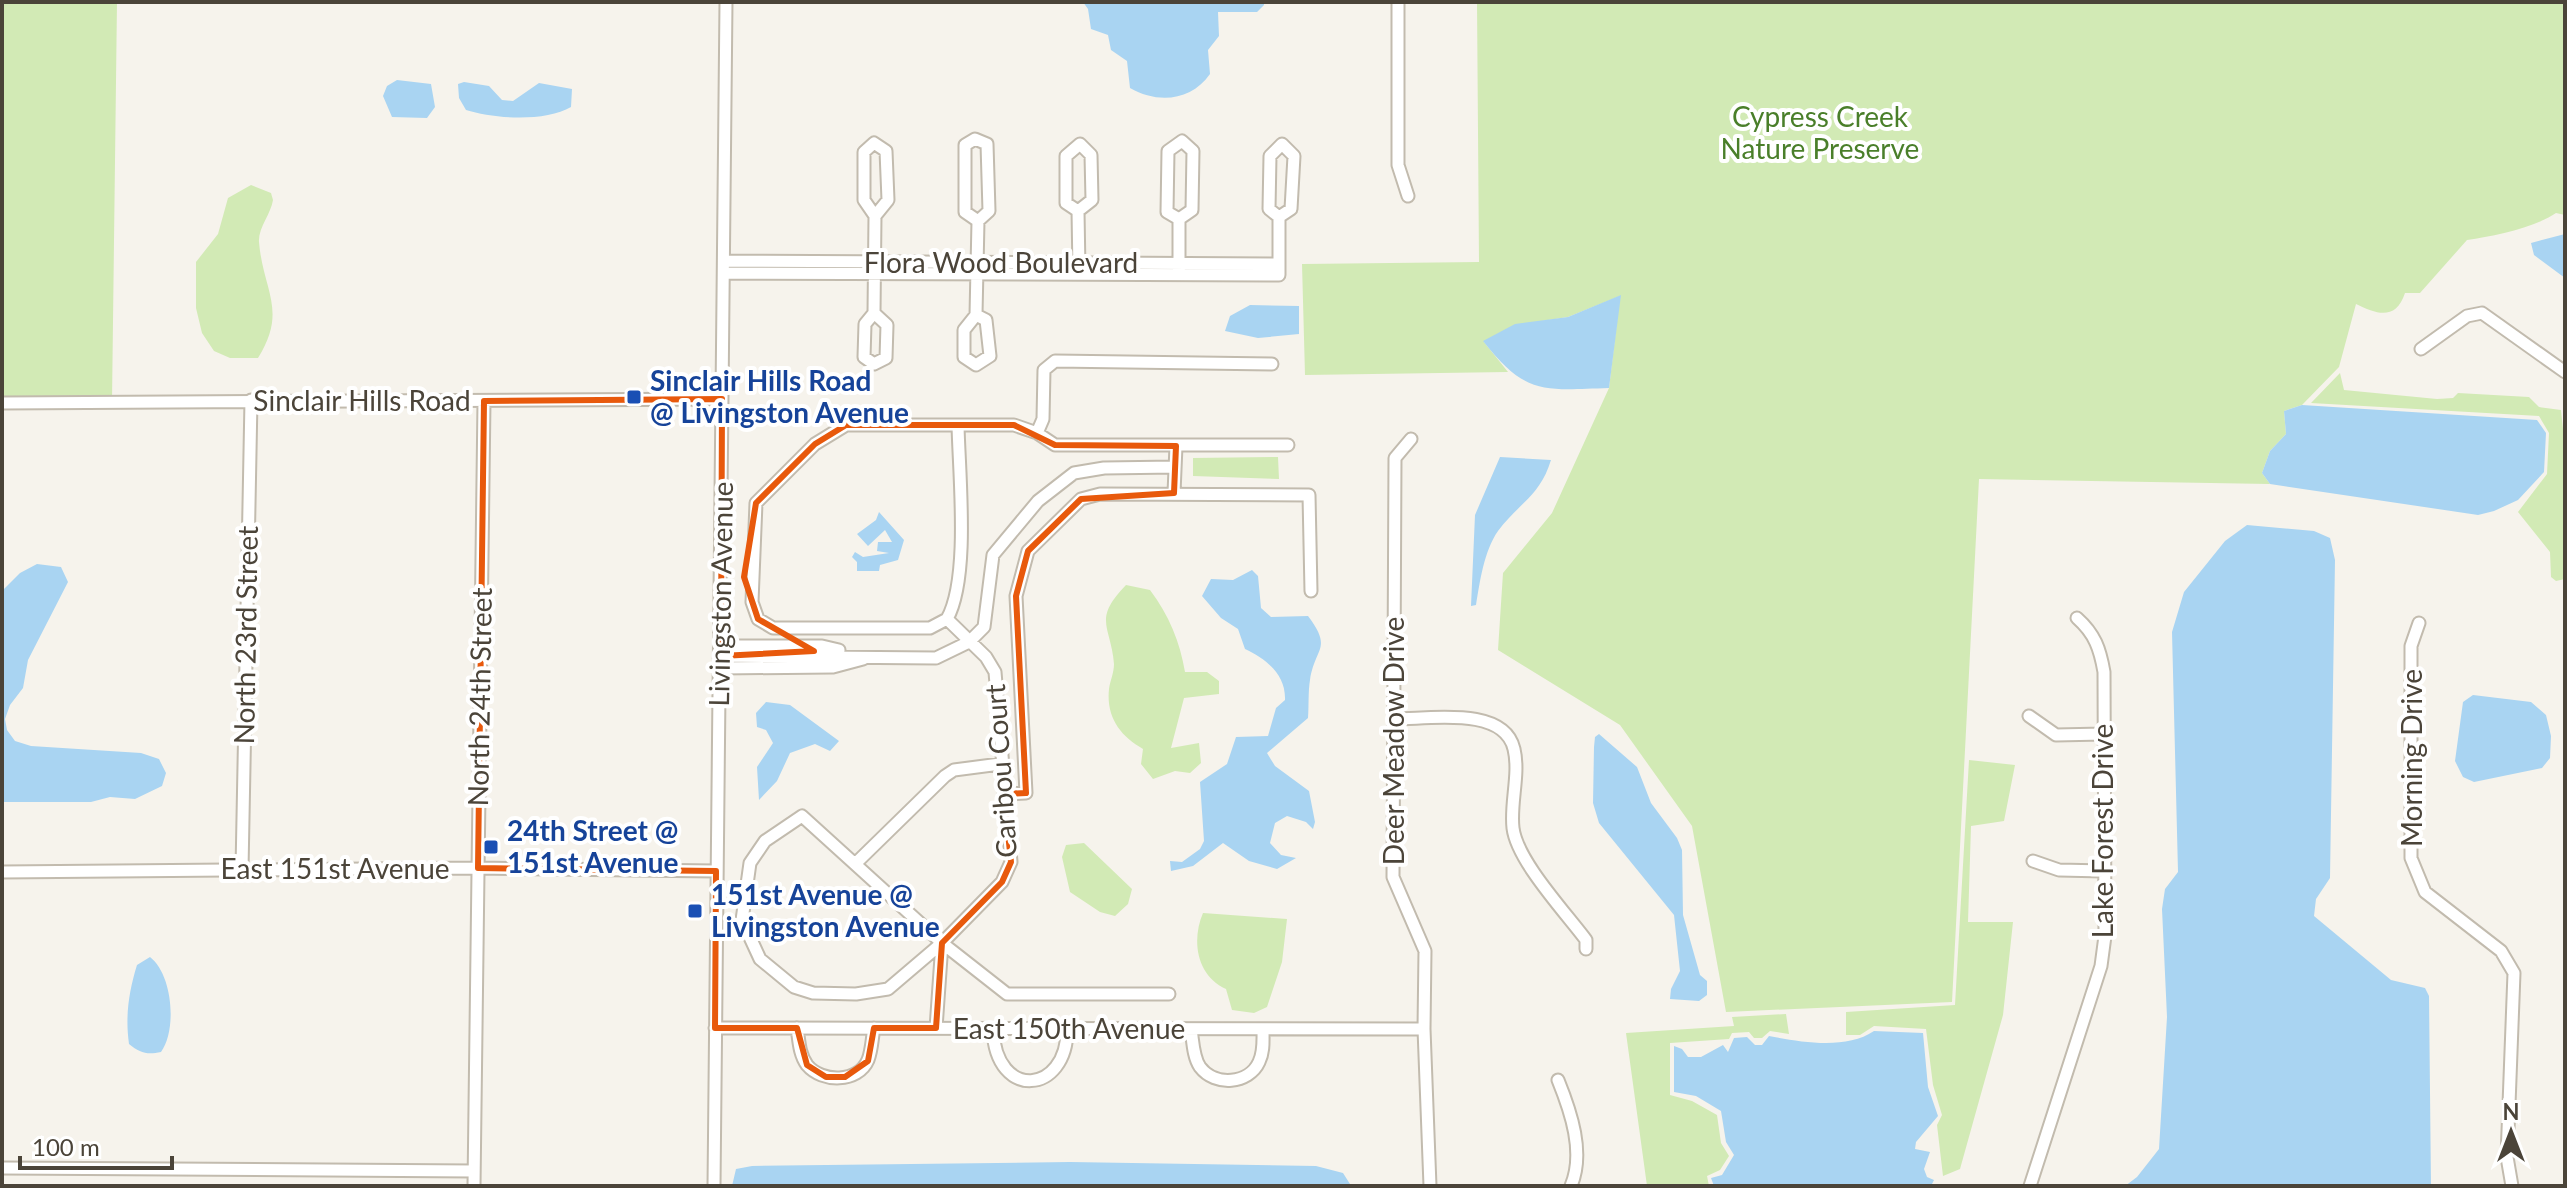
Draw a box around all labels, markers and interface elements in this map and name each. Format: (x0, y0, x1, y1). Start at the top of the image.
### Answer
park label: Cypress Creek Nature Preserve (1721, 99, 1919, 165)
street label: Flora Wood Boulevard (864, 245, 1138, 279)
place label: Sinclair Hills Road @ Livingston Avenue (650, 363, 909, 429)
street label: Sinclair Hills Road (253, 383, 471, 417)
marker: Sinclair Hills Road @ Livingston Avenue (625, 388, 643, 406)
street label: Livingston Avenue (701, 481, 739, 707)
street label: North 23rd Street (226, 525, 264, 745)
street label: North 24th Street (460, 587, 498, 807)
street label: Deer Meadow Drive (1376, 617, 1410, 865)
street label: Morning Drive (2394, 669, 2428, 847)
street label: Caribou Court (977, 683, 1023, 859)
street label: Lake Forest Drive (2085, 724, 2119, 938)
place label: 24th Street @ 151st Avenue (507, 813, 678, 879)
marker: 24th Street @ 151st Avenue (482, 838, 500, 856)
street label: East 151st Avenue (220, 851, 450, 885)
place label: 151st Avenue @ Livingston Avenue (711, 877, 940, 943)
marker: 151st Avenue @ Livingston Avenue (686, 902, 704, 920)
street label: East 150th Avenue (953, 1011, 1185, 1045)
north arrow (2471, 1092, 2551, 1172)
text: N (2503, 1098, 2519, 1125)
scale bar (20, 1120, 172, 1170)
text: 100 m (32, 1132, 100, 1161)

